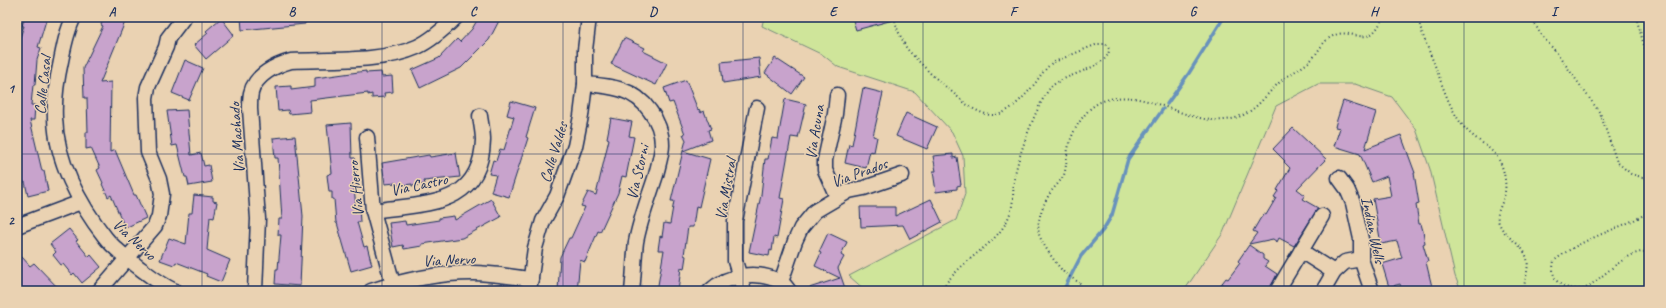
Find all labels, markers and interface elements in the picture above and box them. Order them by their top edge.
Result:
text: A [109,4,117,20]
text: B [289,4,297,20]
text: C [470,4,478,20]
text: D [649,4,658,20]
text: E [830,4,839,20]
text: F [1010,4,1019,20]
text: G [1190,4,1198,20]
text: H [1370,4,1380,20]
text: I [1551,4,1560,20]
street label: Calle Casal [30,52,56,115]
text: 1 [8,81,16,97]
street label: Via Machado [224,99,249,174]
street label: Via Acuna [801,102,829,161]
street label: Calle Valdes [535,118,573,185]
street label: Via Storni [622,141,654,202]
street label: Via Prados [829,153,891,192]
street label: Via Mistral [711,154,742,221]
street label: Via Hierro [343,158,369,218]
street label: Via Castro [389,169,451,201]
street label: Indian Wells [1356,195,1390,267]
text: 2 [8,213,15,229]
street label: Via Nervo [108,215,161,266]
street label: Via Nervo [423,249,477,271]

